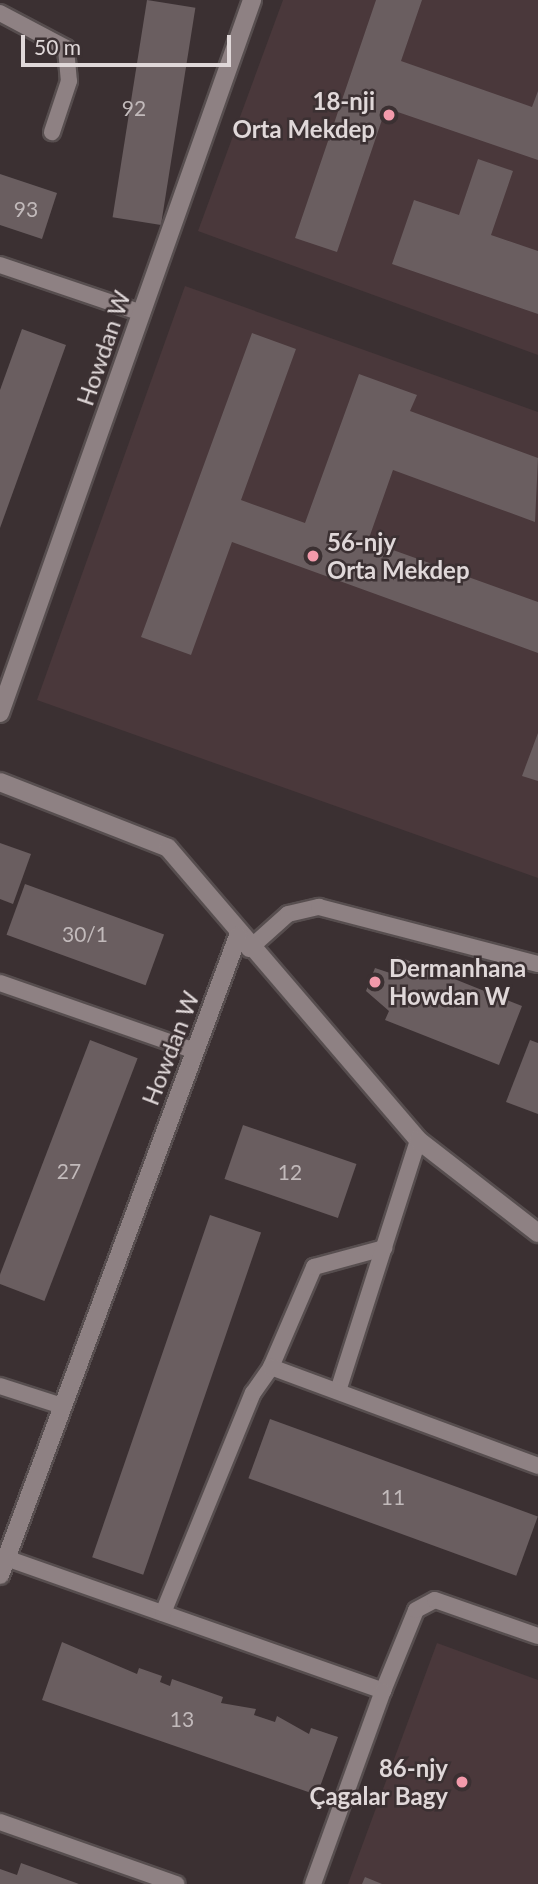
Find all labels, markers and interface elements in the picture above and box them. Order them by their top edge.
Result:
scale bar [24,21,234,65]
text: 50 m [34,34,81,59]
place label: 18-nji Orta Mekdep [232,87,375,143]
house number: 92 [122,95,146,121]
marker: 18-nji Orta Mekdep [381,107,397,123]
house number: 93 [14,196,38,222]
street label: Howdan W [70,287,136,409]
place label: 56-njy Orta Mekdep [327,528,470,584]
marker: 56-njy Orta Mekdep [305,548,321,564]
house number: 30/1 [62,921,108,947]
place label: Dermanhana Howdan W [389,954,526,1010]
marker: Dermanhana Howdan W [367,974,383,990]
street label: Howdan W [135,987,205,1109]
house number: 27 [57,1158,81,1184]
house number: 12 [278,1159,302,1185]
house number: 11 [381,1484,405,1510]
house number: 13 [170,1706,194,1732]
place label: 86-njy Çagalar Bagy [309,1754,448,1810]
marker: 86-njy Çagalar Bagy [454,1774,470,1790]

